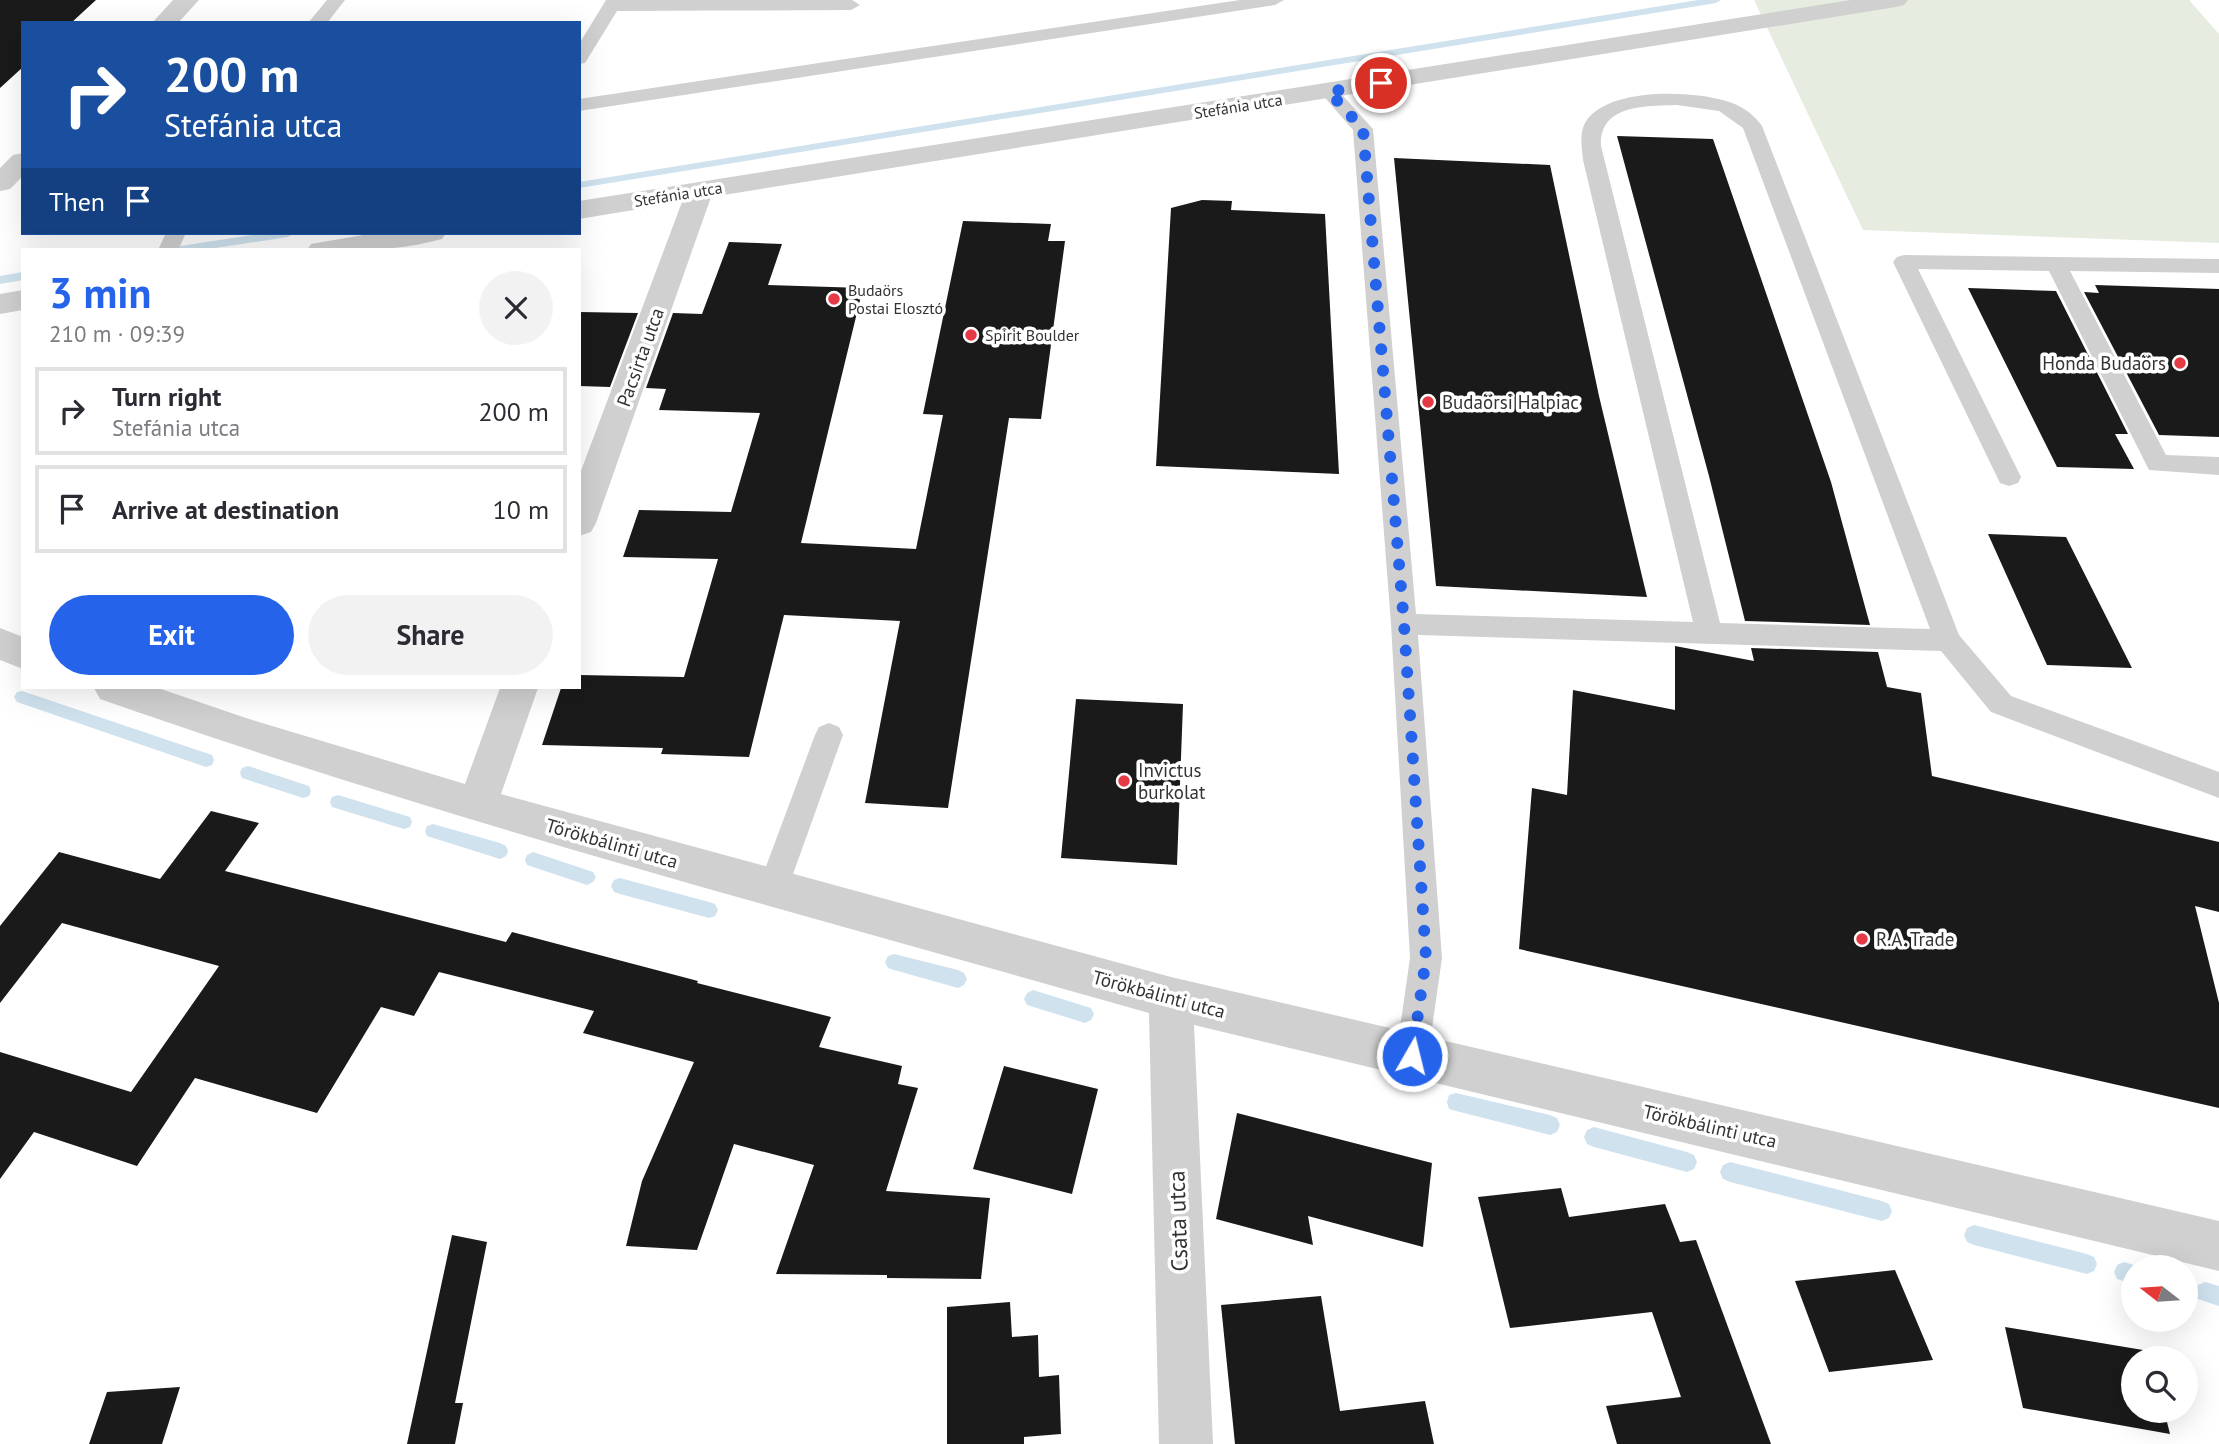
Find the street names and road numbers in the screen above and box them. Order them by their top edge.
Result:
street label: Stefánia utca [1192,89,1284,123]
street label: Stefánia utca [632,177,724,211]
street label: Pacsirta utca [611,304,669,410]
street label: Törökbálinti utca [543,813,681,873]
street label: Törökbálinti utca [1090,965,1228,1023]
street label: Törökbálinti utca [1641,1099,1779,1153]
street label: Csata utca [1161,1170,1194,1272]

